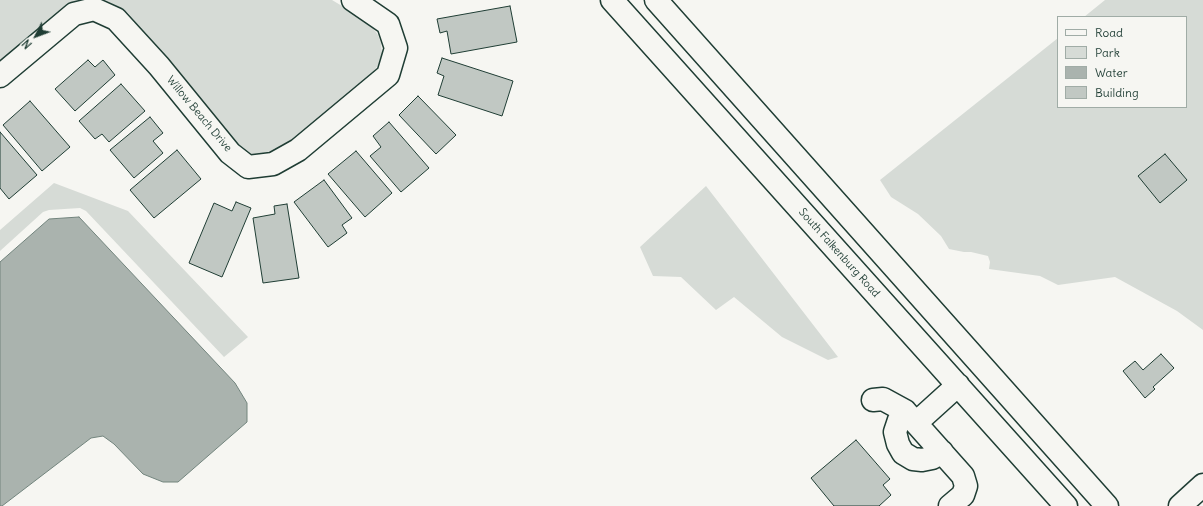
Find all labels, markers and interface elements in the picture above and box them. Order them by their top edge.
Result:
north arrow [16,16,56,56]
legend [1057,16,1187,108]
text: Road [1095,25,1123,40]
text: N [19,37,35,52]
text: Park [1095,45,1120,60]
text: Water [1095,65,1128,80]
street label: Willow Beach Drive [163,73,235,155]
text: Building [1095,85,1139,100]
street label: South Falkenburg Road [796,206,882,300]

